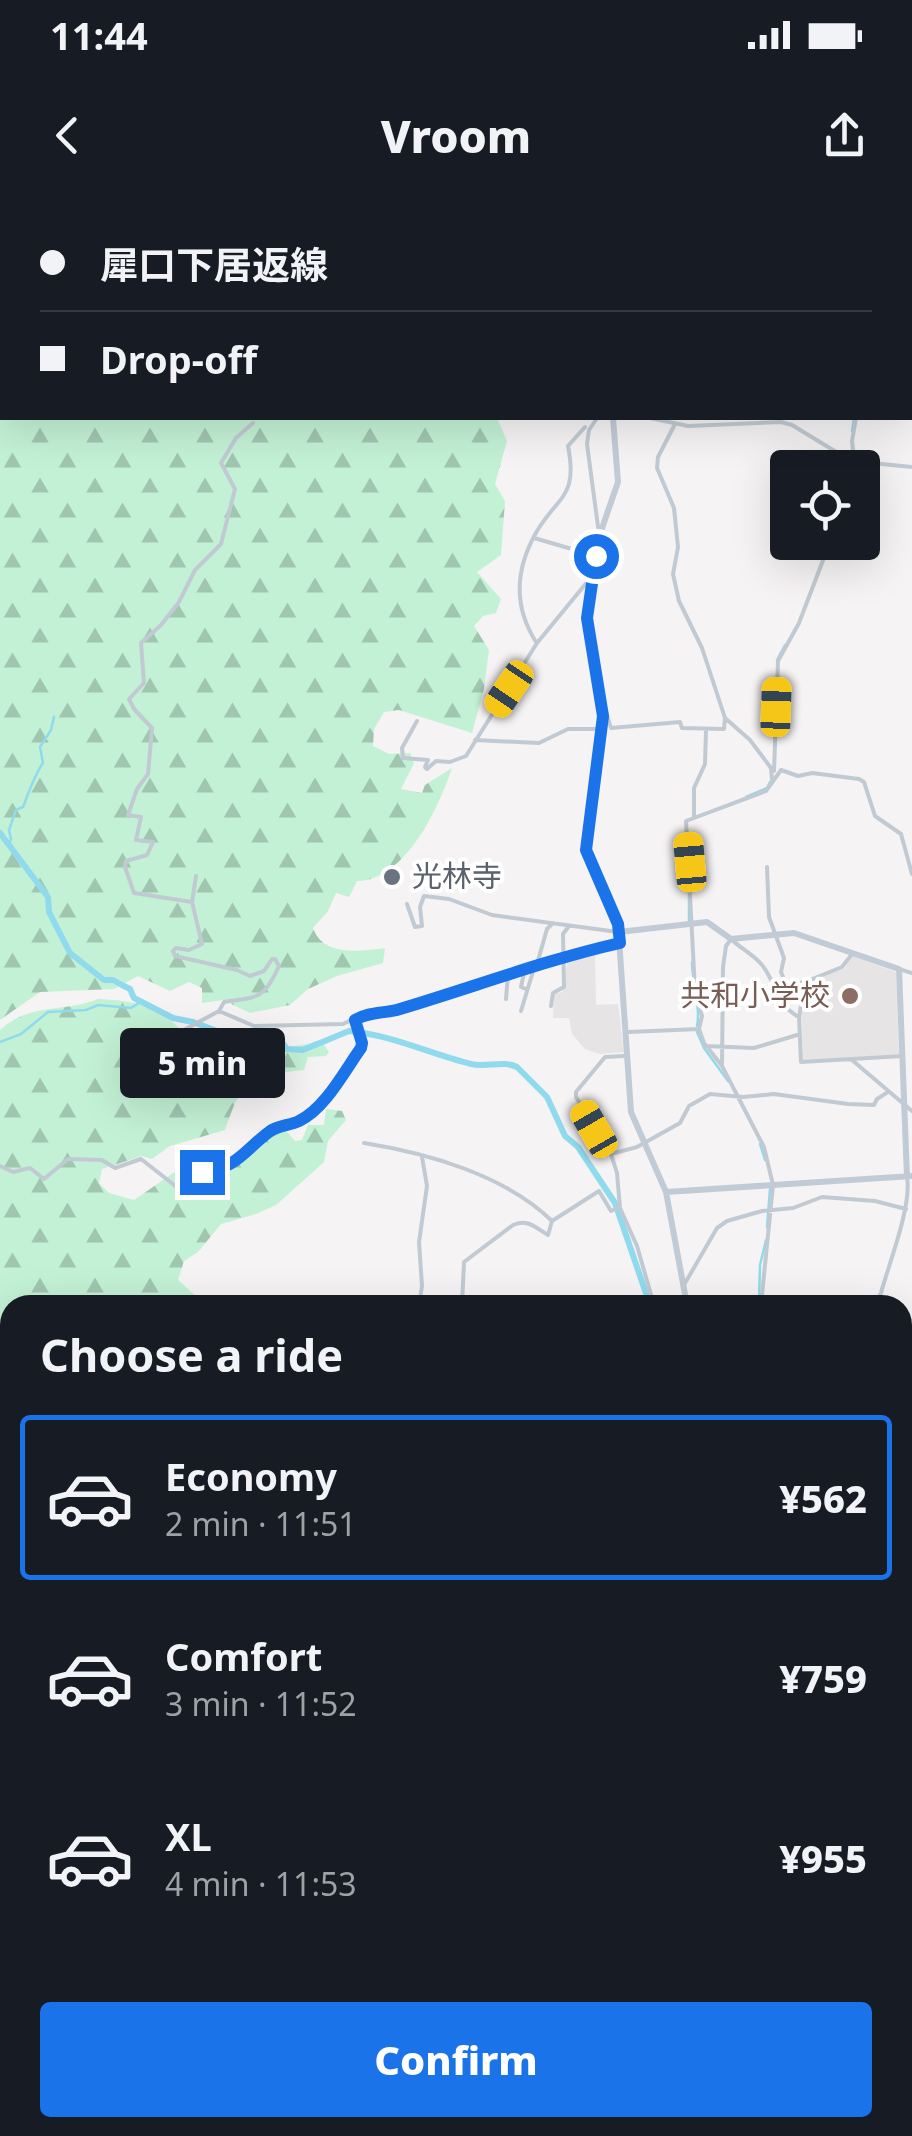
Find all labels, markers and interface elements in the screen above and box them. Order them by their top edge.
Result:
text: 11:44 [50,9,148,61]
text: Vroom [381,105,531,166]
icon: back [40,108,95,163]
icon: share [817,108,872,163]
text: 犀口下居返線 [100,238,328,290]
text: Drop-off [100,333,257,385]
map controls [770,450,880,560]
button: locate [770,450,880,560]
route start [574,534,619,579]
car [480,656,538,722]
car [760,676,792,738]
car [672,831,708,893]
place label: 光林寺 [412,855,502,896]
marker: 光林寺 [381,866,403,888]
place label: 共和小学校 [680,974,830,1015]
marker: 共和小学校 [839,985,861,1007]
callout: 5 min [120,1027,284,1097]
text: 5 min [158,1041,247,1084]
car [566,1096,622,1162]
route end [180,1150,225,1195]
text: Choose a ride [40,1324,343,1385]
text: Economy [165,1450,337,1502]
icon: car [45,1453,135,1543]
text: ¥562 [779,1472,867,1524]
text: 2 min · 11:51 [165,1502,357,1545]
text: Comfort [165,1630,322,1682]
icon: car [45,1633,135,1723]
text: ¥759 [779,1652,867,1704]
text: 3 min · 11:52 [165,1682,357,1725]
text: XL [165,1810,212,1862]
icon: car [45,1813,135,1903]
text: ¥955 [779,1832,867,1884]
text: 4 min · 11:53 [165,1862,357,1905]
button: Confirm [40,2002,872,2117]

